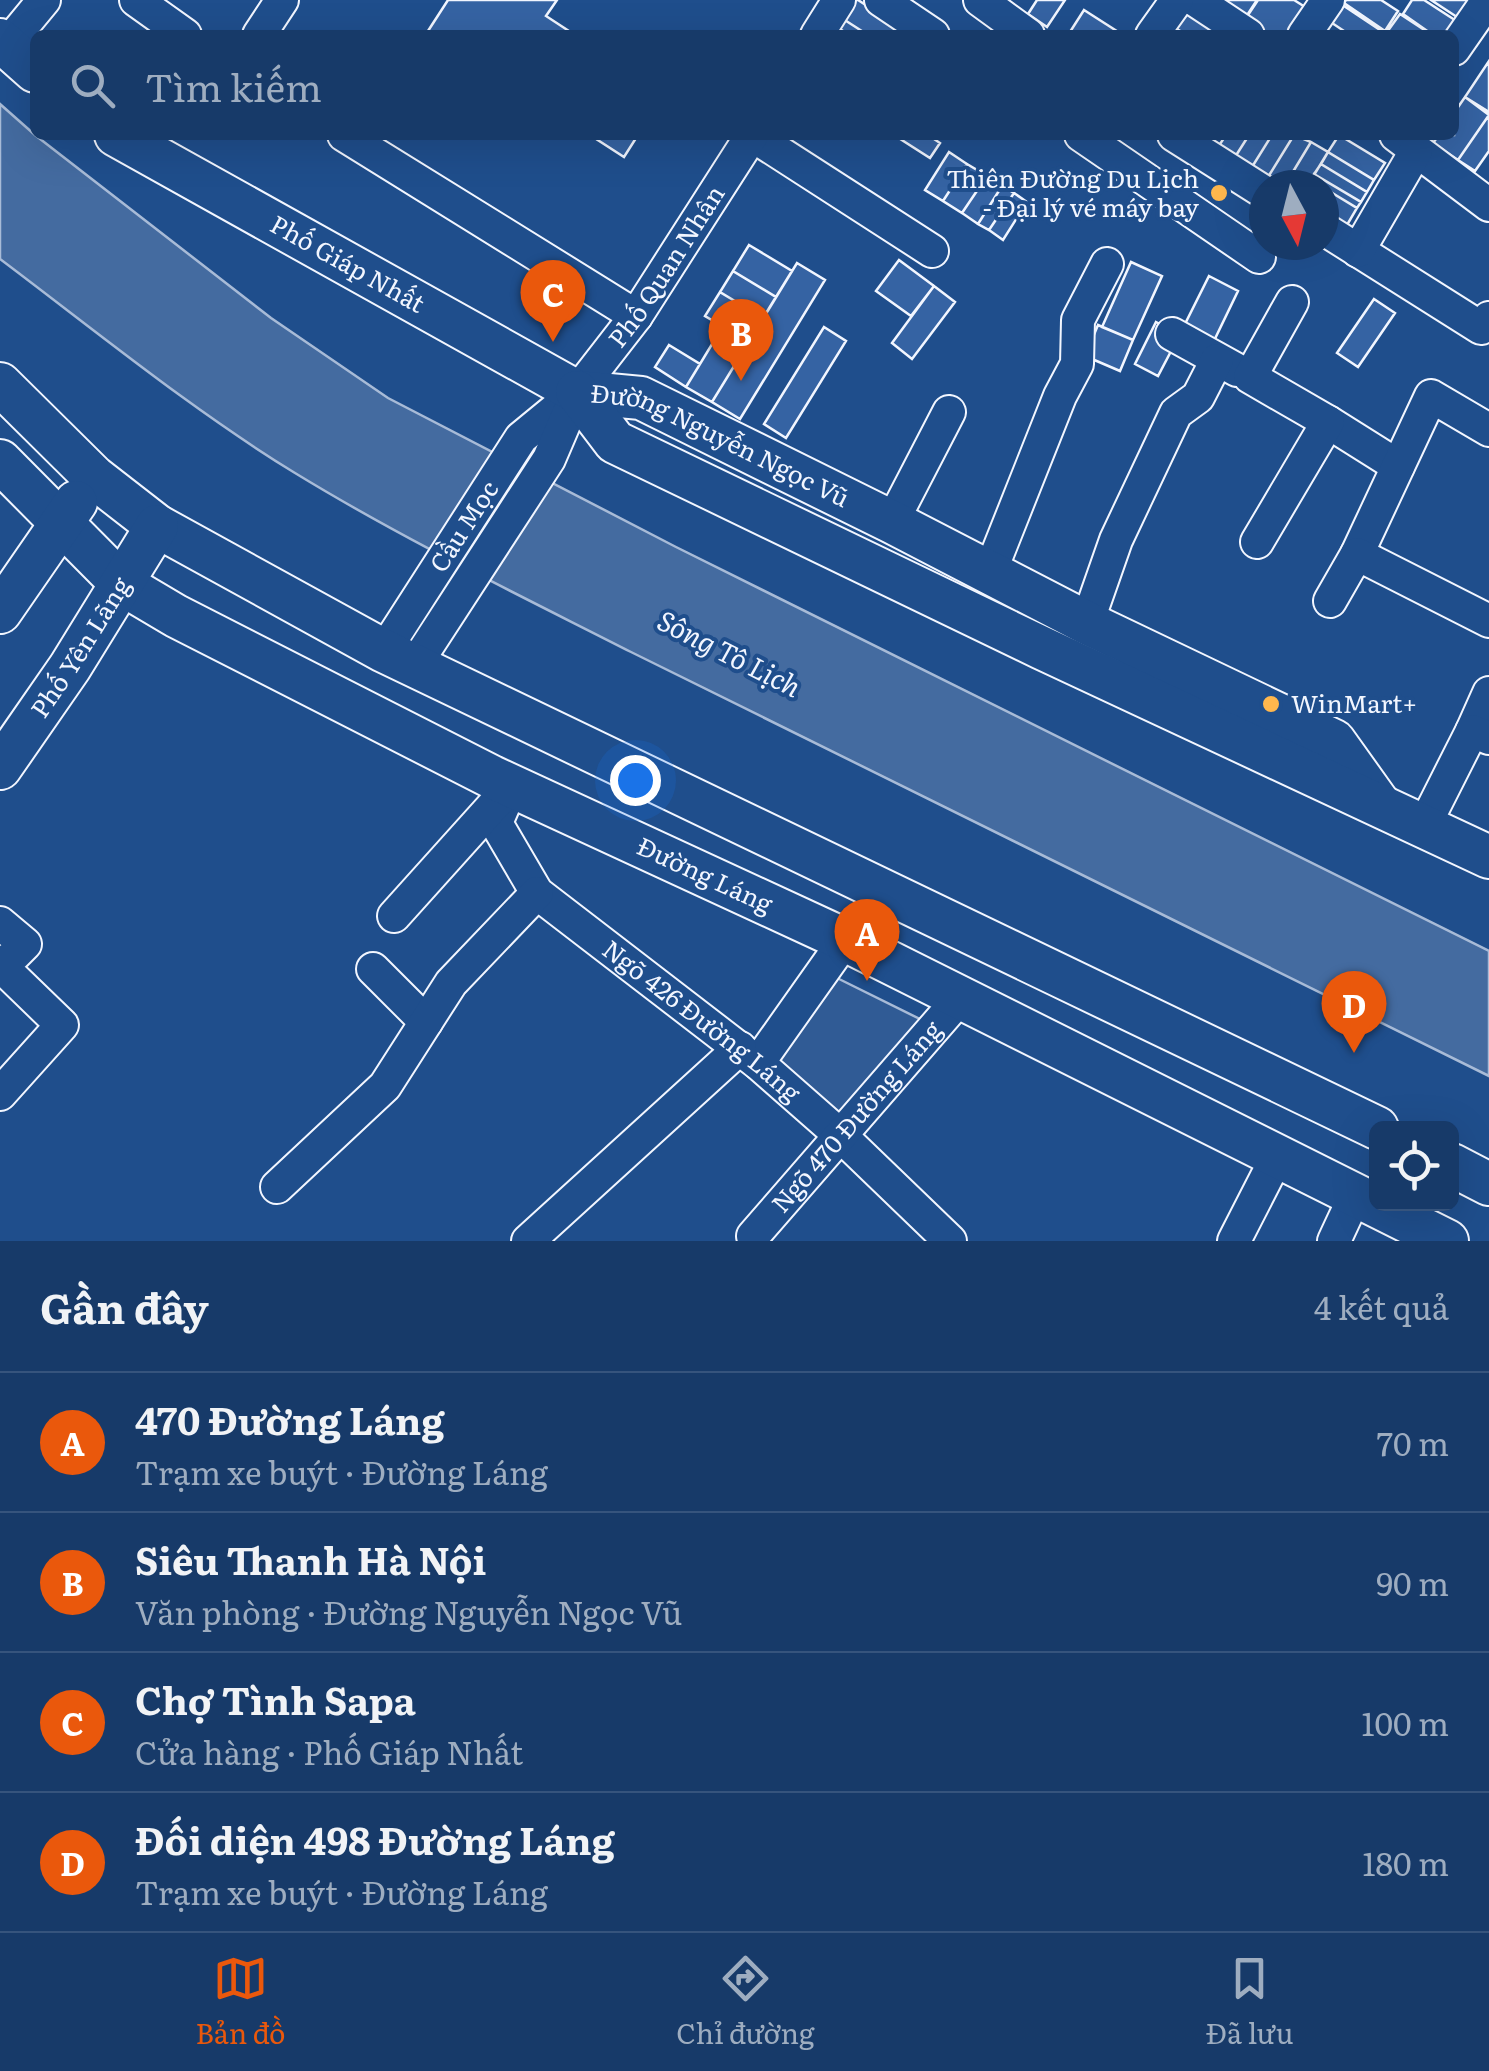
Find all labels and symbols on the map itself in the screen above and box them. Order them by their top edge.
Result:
place label: Thiên Đường Du Lịch - Đại lý vé máy bay [946,159,1200,225]
north arrow [1249,170,1339,260]
street label: Phố Quan Nhân [598,177,732,355]
marker: Thiên Đường Du Lịch - Đại lý vé máy bay [1208,182,1230,204]
street label: Phố Giáp Nhất [264,205,432,321]
pin: C [520,260,586,342]
pin: B [708,298,774,381]
street label: Đường Nguyễn Ngọc Vũ [589,373,857,515]
street label: Cầu Mọc [419,473,506,579]
street label: Phố Yên Lãng [20,569,138,725]
water label: Sông Tô Lịch [651,598,809,707]
place label: WinMart+ [1291,684,1417,721]
marker: WinMart+ [1260,693,1282,715]
your location [610,755,661,806]
street label: Đường Láng [631,826,779,921]
pin: A [834,898,900,981]
street label: Ngõ 426 Đường Láng [595,930,810,1110]
pin: D [1322,970,1386,1053]
street label: Ngõ 470 Đường Láng [762,1012,950,1220]

